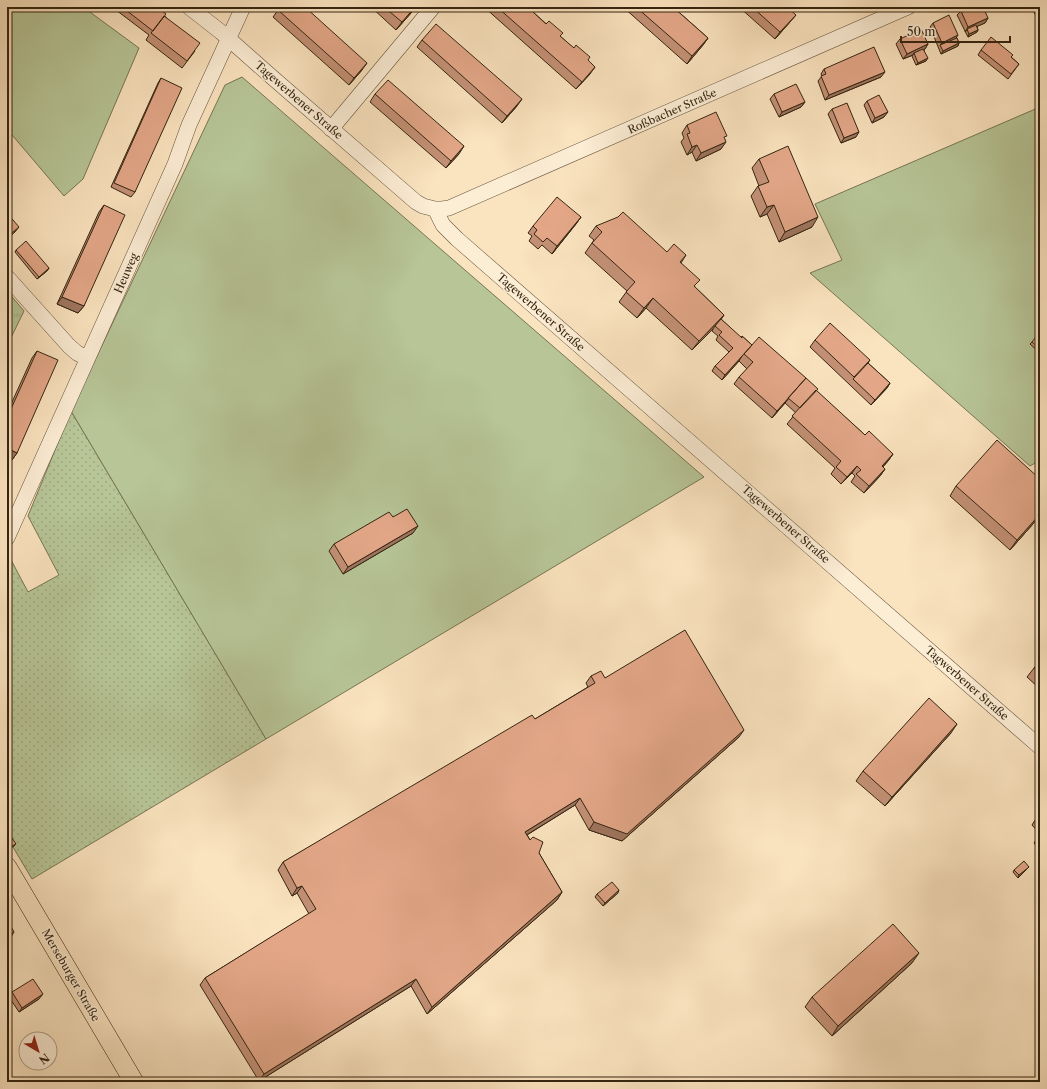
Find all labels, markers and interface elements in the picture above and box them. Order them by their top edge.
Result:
scale bar [901,18,1010,44]
text: 50 m [907,24,936,39]
street label: Tagewerbener Straße [252,58,346,142]
street label: Roßbacher Straße [625,85,719,137]
street label: Heuweg [111,250,141,295]
street label: Tagewerbener Straße [494,270,588,354]
street label: Tagewerbener Straße [739,482,833,566]
street label: Tagwerbener Straße [922,643,1012,723]
street label: Merseburger Straße [39,926,103,1024]
north arrow [18,1031,58,1071]
text: N [36,1050,52,1068]

